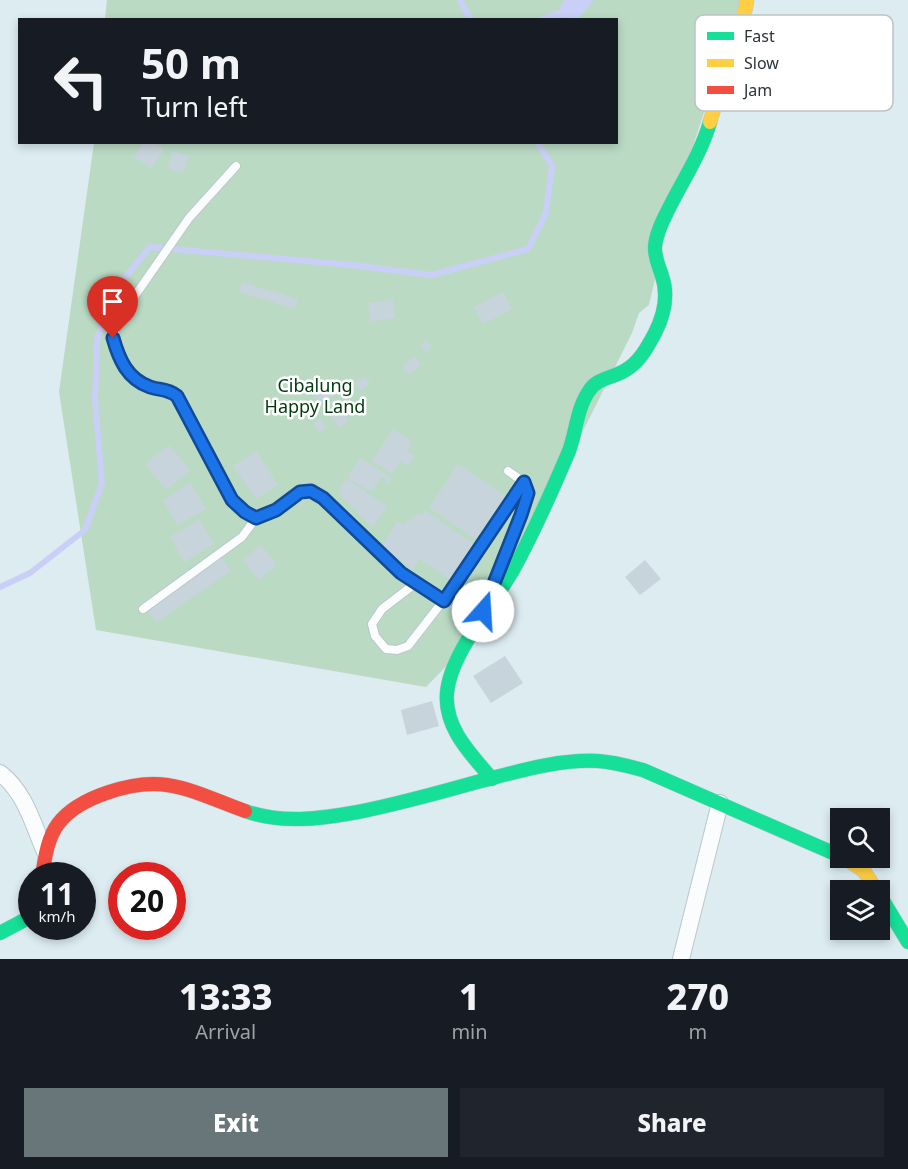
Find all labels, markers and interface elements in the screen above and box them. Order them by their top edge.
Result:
legend [695,15,893,111]
text: Fast [744,25,775,47]
text: 50 m [141,34,241,91]
icon: left [42,42,120,120]
text: Slow [744,52,779,74]
text: Jam [742,79,772,101]
text: Turn left [141,88,247,125]
pin [87,276,138,338]
icon: arrive [96,285,129,318]
park label: Cibalung Happy Land [265,373,365,418]
position arrow [451,579,515,643]
map controls [830,808,890,940]
button: search [830,808,890,868]
speed limit sign: 20 [108,862,186,940]
text: 11 [40,873,74,914]
button: layers [830,880,890,940]
text: km/h [39,906,75,926]
text: 13:33 [179,972,272,1021]
text: 1 [459,972,480,1021]
text: 270 [667,972,729,1021]
text: Arrival [195,1018,256,1045]
text: min [451,1018,488,1045]
text: m [688,1018,707,1045]
button: Exit [24,1088,448,1157]
button: Share [460,1088,884,1157]

